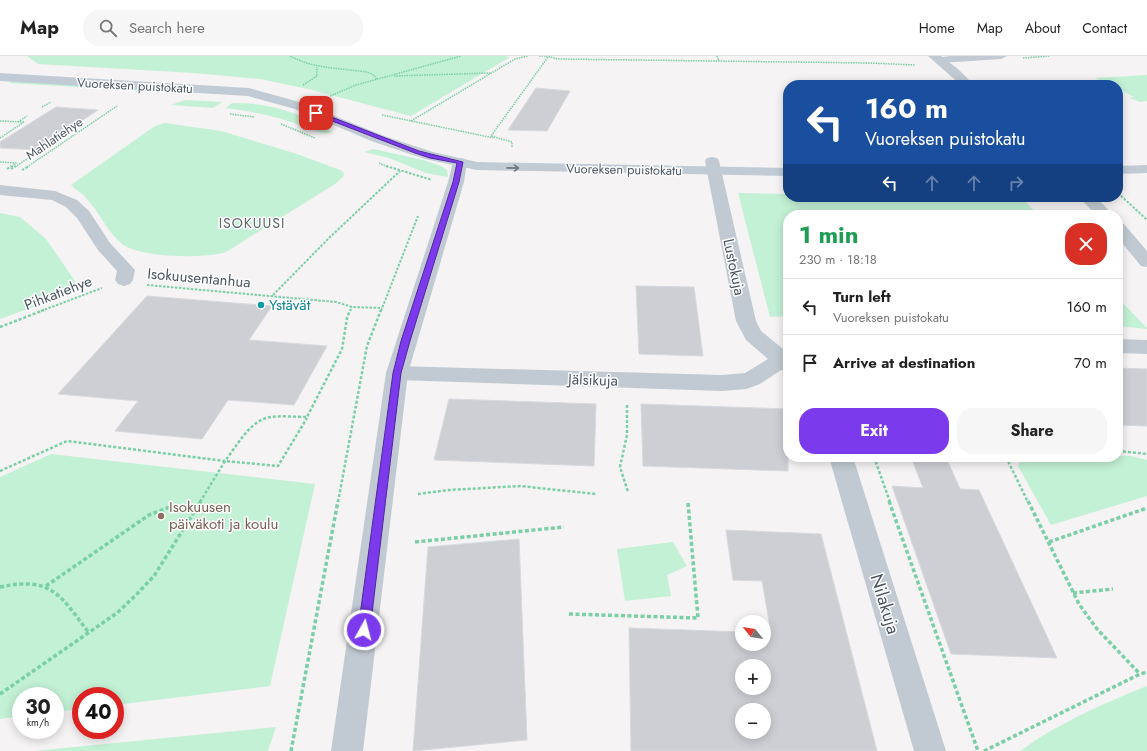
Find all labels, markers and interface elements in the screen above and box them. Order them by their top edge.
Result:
search box [83,10,363,46]
text: Map [20,14,59,41]
icon: search [97,17,119,39]
text: Search here [129,17,205,39]
text: Home [919,18,955,38]
text: Map [977,18,1003,38]
text: About [1025,18,1060,38]
text: Contact [1082,18,1127,38]
street label: Vuoreksen puistokatu [77,73,193,98]
text: 160 m [865,88,948,129]
pin [299,96,333,130]
icon: left [799,96,851,148]
icon: arrive [305,102,327,124]
street label: Mahlatiehye [22,112,87,164]
text: Vuoreksen puistokatu [865,126,1026,152]
street label: Vuoreksen puistokatu [566,159,682,180]
one-way arrow [506,164,519,171]
icon: left [879,172,901,194]
icon: ahead [921,172,943,194]
icon: ahead [963,172,985,194]
icon: right [1005,172,1027,194]
district label: ISOKUUSI [219,213,285,233]
text: 1 min [799,217,859,252]
button: close [1065,223,1107,265]
street label: Lustokuja [717,237,751,297]
text: 230 m · 18:18 [799,250,877,269]
street label: Isokuusentanhua [147,263,251,293]
street label: Pihkatiehye [21,270,95,316]
text: Turn left [833,286,891,308]
place label: Ystävät [269,294,311,316]
icon: left [799,296,821,318]
text: 160 m [1066,296,1107,318]
marker: Ystävät [256,300,266,310]
text: Vuoreksen puistokatu [833,308,949,327]
icon: arrive [799,352,821,374]
text: Arrive at destination [833,352,975,374]
text: 70 m [1074,352,1107,374]
street label: Jälsikuja [566,368,618,392]
button: Exit [799,408,949,454]
button: Share [957,408,1107,454]
place label: Isokuusen päiväkoti ja koulu [169,496,278,535]
marker: Isokuusen päiväkoti ja koulu [156,511,166,521]
street label: Nilakuja [864,571,906,637]
position arrow [343,609,385,651]
north arrow [735,615,771,651]
map controls [735,615,771,739]
button: + [735,659,771,695]
speed limit sign: 40 [72,687,124,739]
text: 30 [25,693,51,722]
button: − [735,703,771,739]
text: km/h [27,715,49,730]

